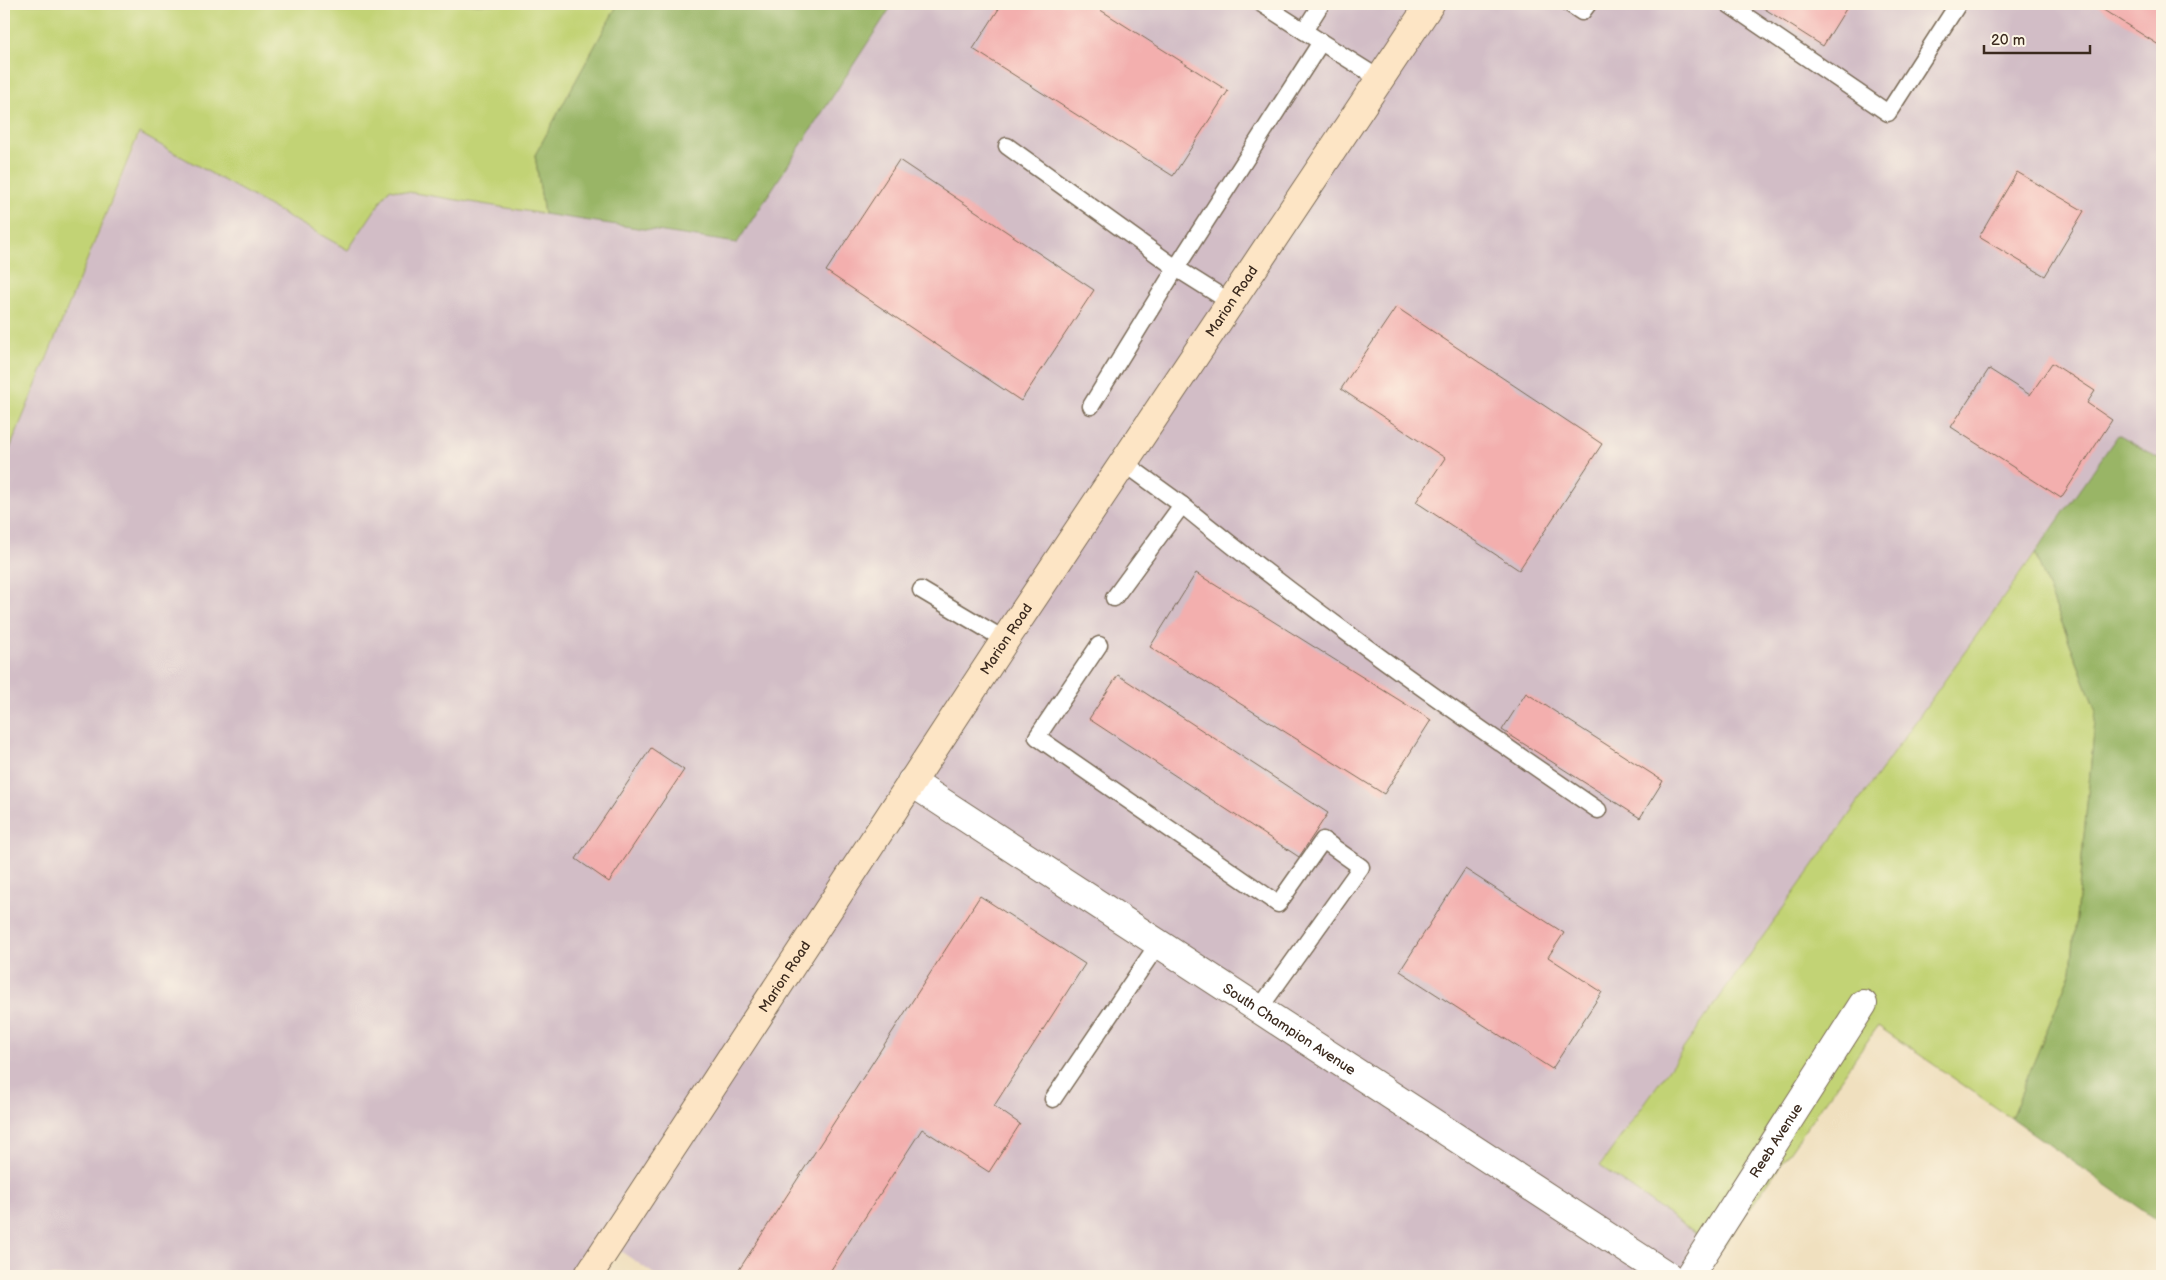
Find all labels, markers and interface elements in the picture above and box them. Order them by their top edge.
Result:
scale bar [1984,22,2090,54]
text: 20 m [1991,31,2025,50]
street label: Marion Road [1202,262,1261,340]
street label: Marion Road [976,600,1036,678]
street label: Marion Road [755,938,814,1016]
street label: South Champion Avenue [1220,979,1359,1079]
street label: Reeb Avenue [1746,1100,1806,1181]

